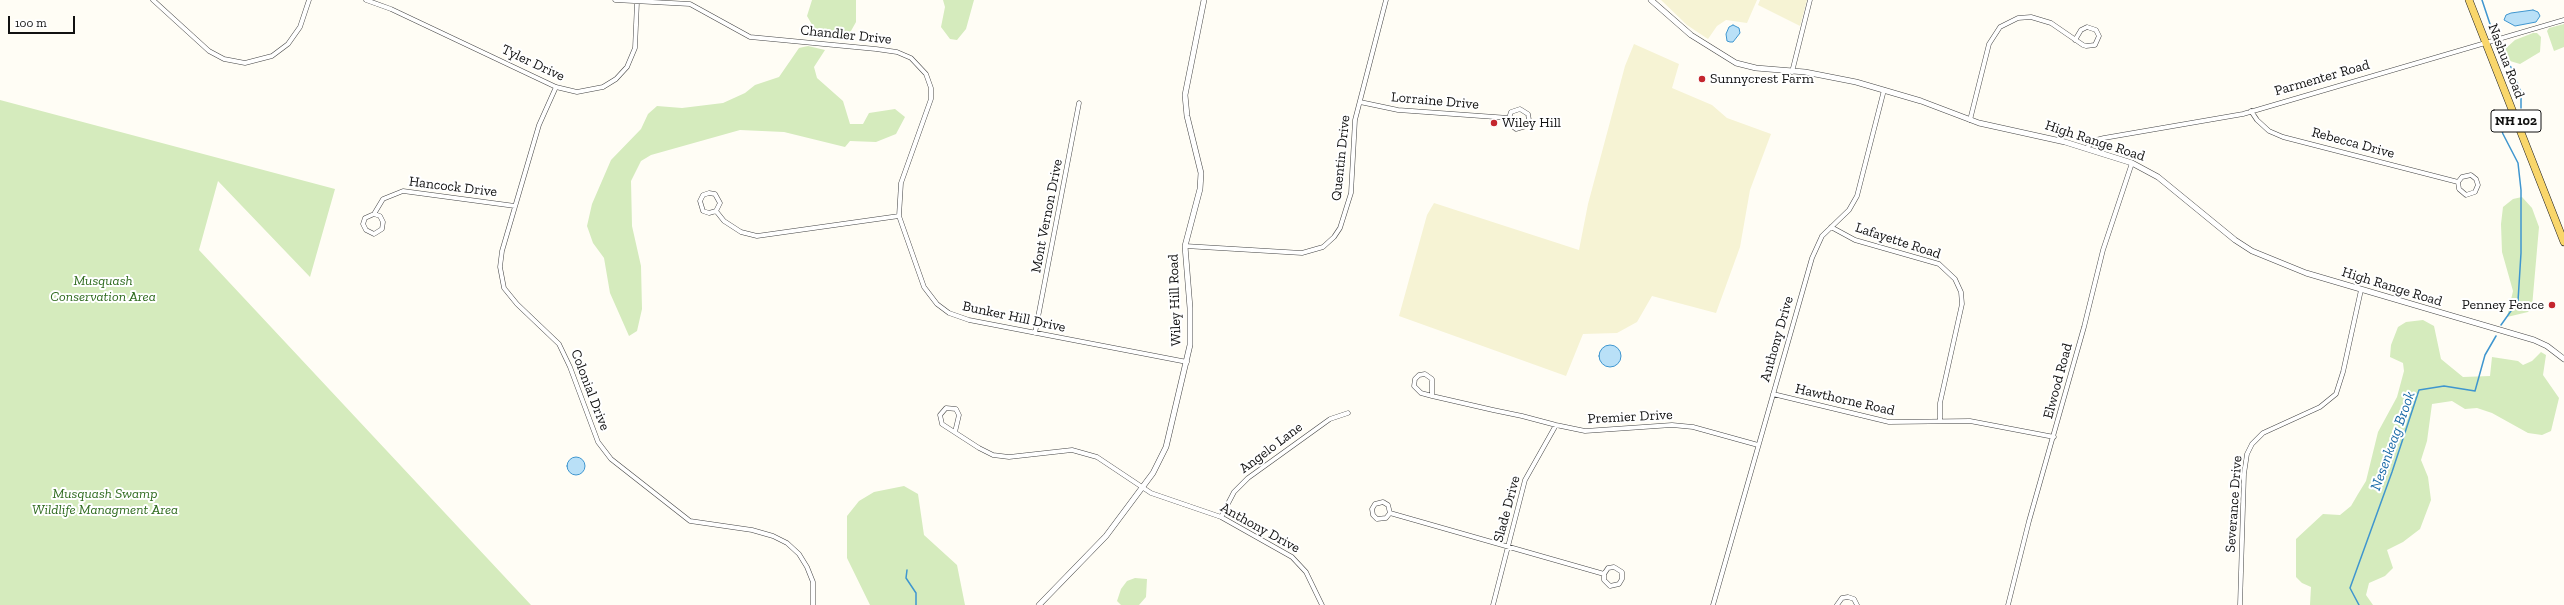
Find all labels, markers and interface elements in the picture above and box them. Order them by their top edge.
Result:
scale bar [10,8,77,34]
text: 100 m [15,16,47,30]
street label: Nashua Road [2484,21,2528,101]
street label: Chandler Drive [800,22,892,48]
street label: Tyler Drive [499,41,567,85]
street label: Parmenter Road [2272,56,2372,100]
place label: Sunnycrest Farm [1710,71,1814,87]
marker: Sunnycrest Farm [1697,74,1707,84]
street label: Lorraine Drive [1390,89,1480,113]
road number: NH 102 [2491,110,2541,132]
street label: Quentin Drive [1328,114,1354,202]
place label: Wiley Hill [1502,115,1561,131]
street label: High Range Road [2043,117,2147,165]
marker: Wiley Hill [1489,118,1499,128]
street label: Rebecca Drive [2310,124,2396,162]
street label: Mont Vernon Drive [1028,158,1066,274]
street label: Hancock Drive [408,173,498,201]
street label: Lafayette Road [1853,219,1943,263]
street label: Wiley Hill Road [1165,254,1185,346]
street label: High Range Road [2340,264,2444,310]
park label: Musquash Conservation Area [50,273,156,306]
street label: Anthony Drive [1757,294,1797,384]
place label: Penney Fence [2462,297,2544,313]
street label: Bunker Hill Drive [961,298,1067,336]
marker: Penney Fence [2547,300,2557,310]
street label: Elwood Road [2040,341,2076,421]
street label: Colonial Drive [567,347,613,433]
street label: Hawthorne Road [1794,380,1896,420]
water label: Nesenkeag Brook [2367,389,2419,493]
street label: Premier Drive [1587,406,1673,428]
street label: Angelo Lane [1236,419,1306,477]
street label: Severance Drive [2222,455,2246,553]
street label: Slade Drive [1490,474,1524,544]
park label: Musquash Swamp Wildlife Managment Area [32,486,178,518]
street label: Anthony Drive [1217,499,1303,557]

